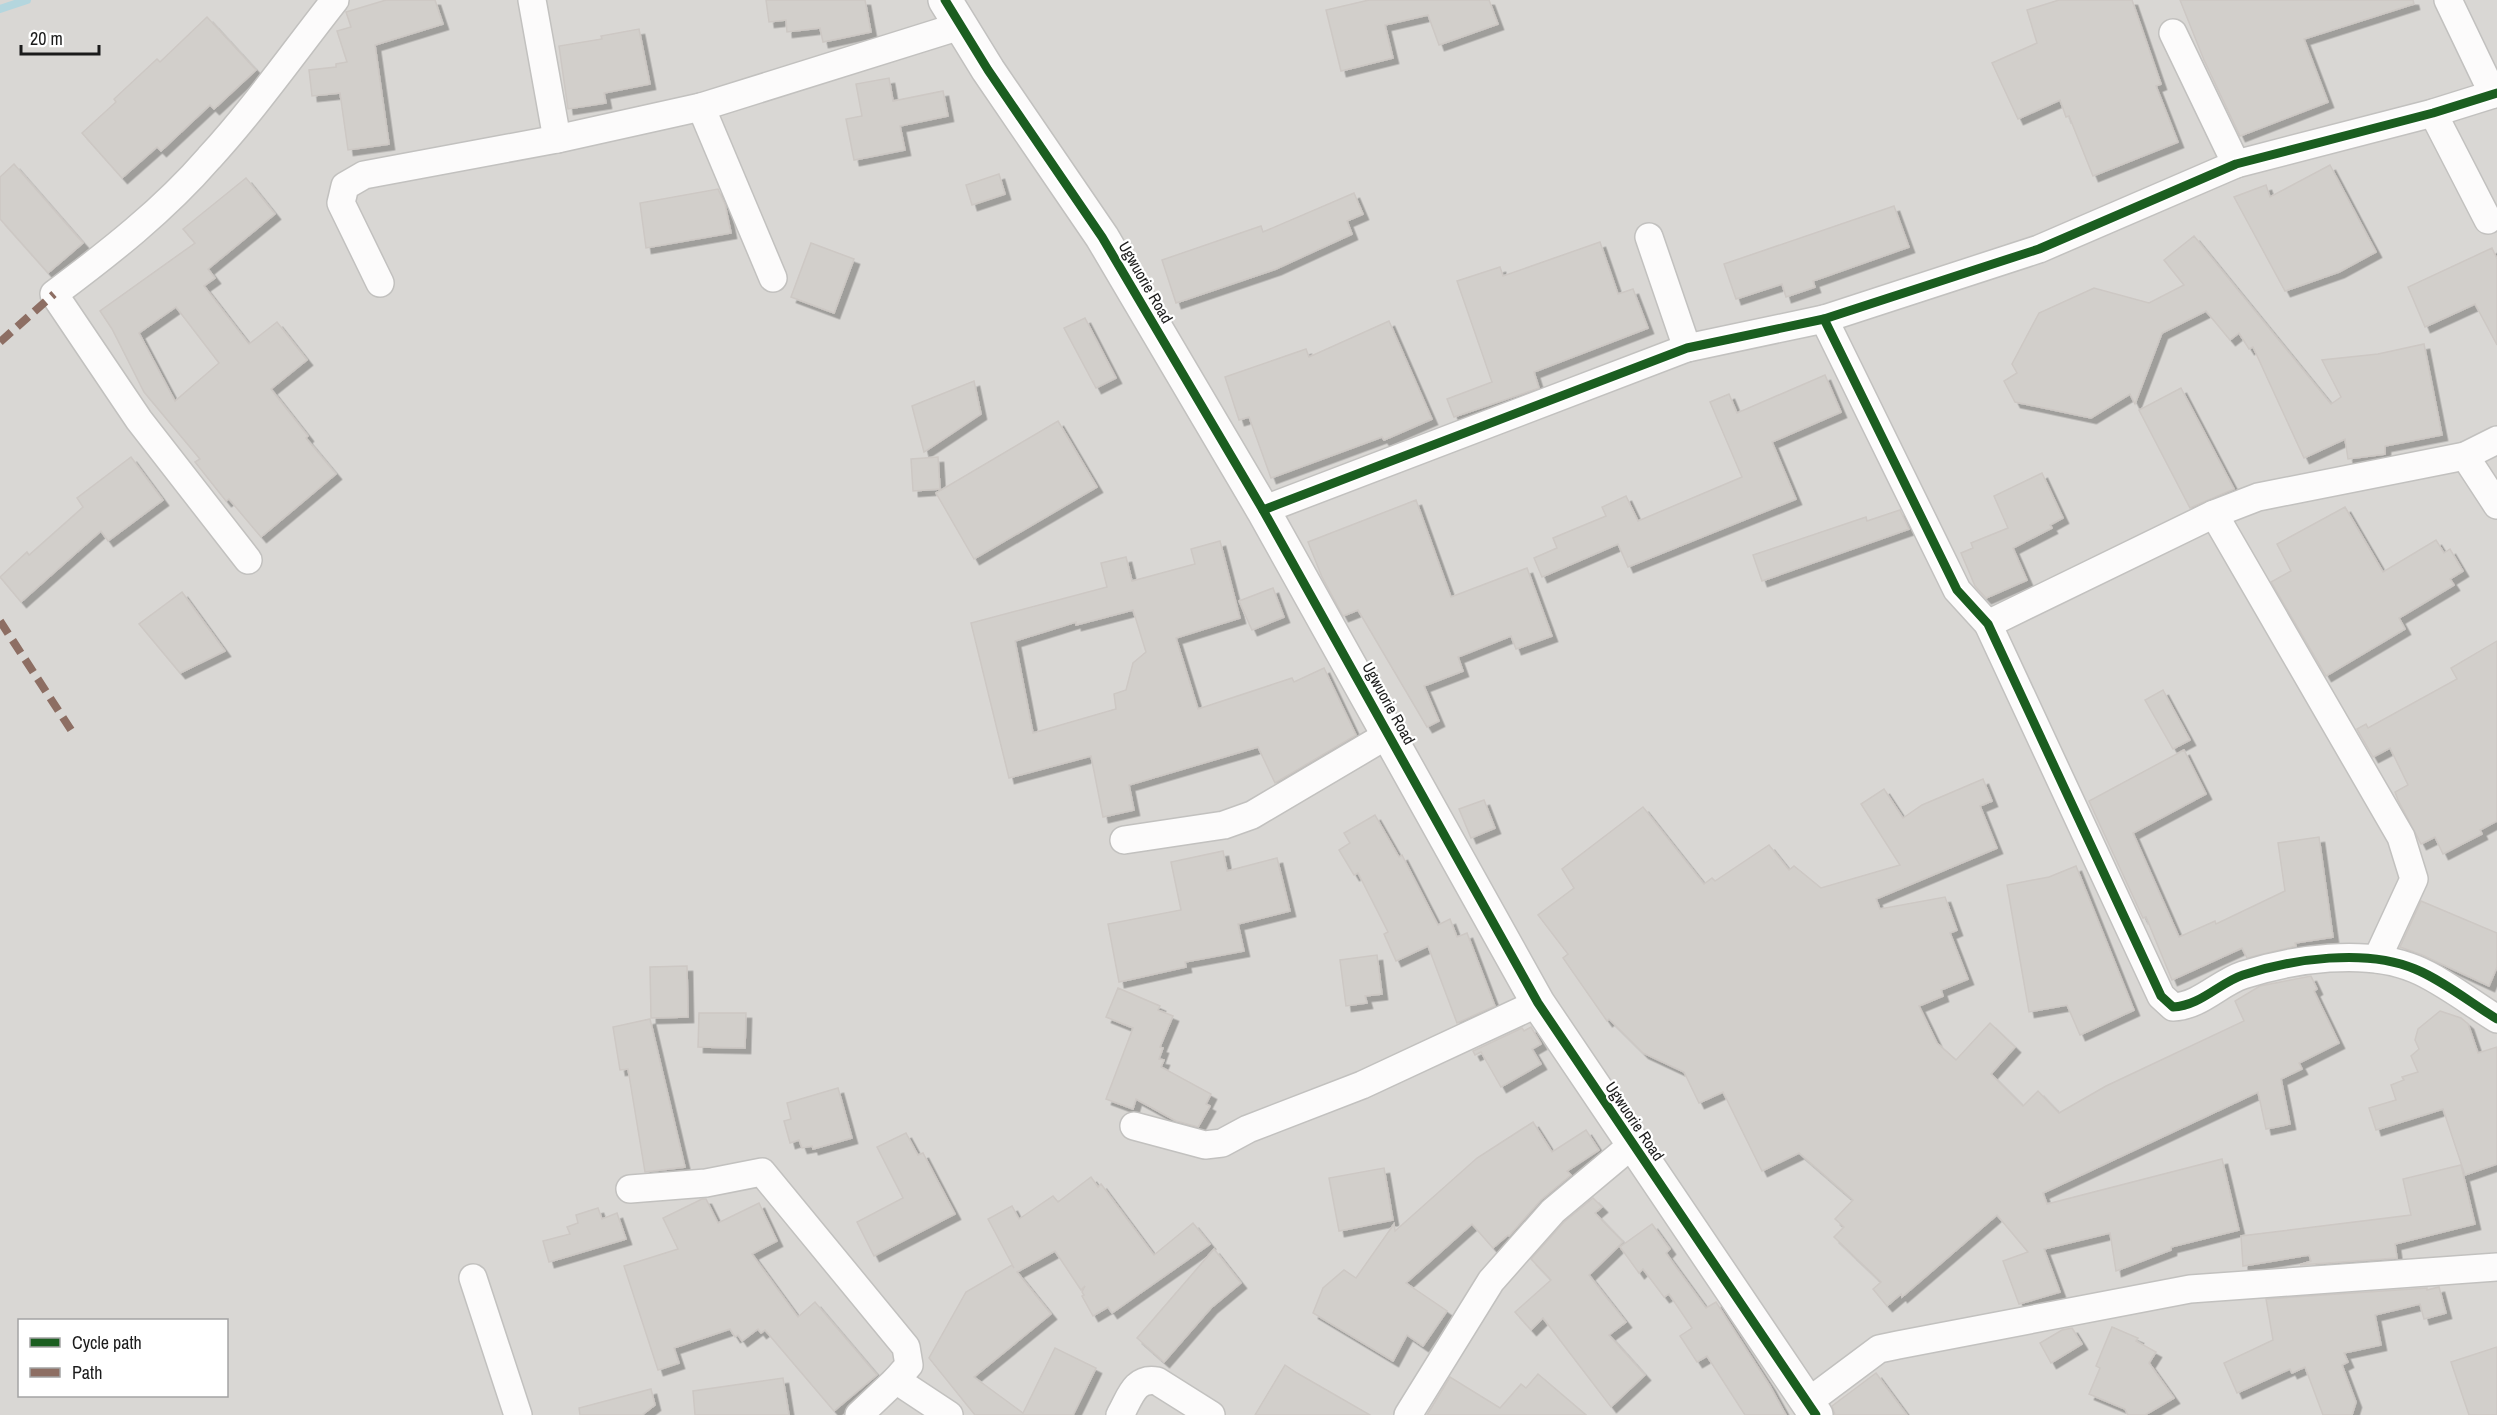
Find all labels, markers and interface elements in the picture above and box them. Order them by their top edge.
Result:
scale bar [21,18,99,56]
text: 20 m [30,26,63,51]
street label: Ugwuorie Road [1114,237,1178,327]
street label: Ugwuorie Road [1357,658,1421,748]
street label: Ugwuorie Road [1600,1077,1670,1165]
legend [18,1319,228,1397]
text: Cycle path [72,1330,142,1355]
text: Path [72,1360,102,1385]

